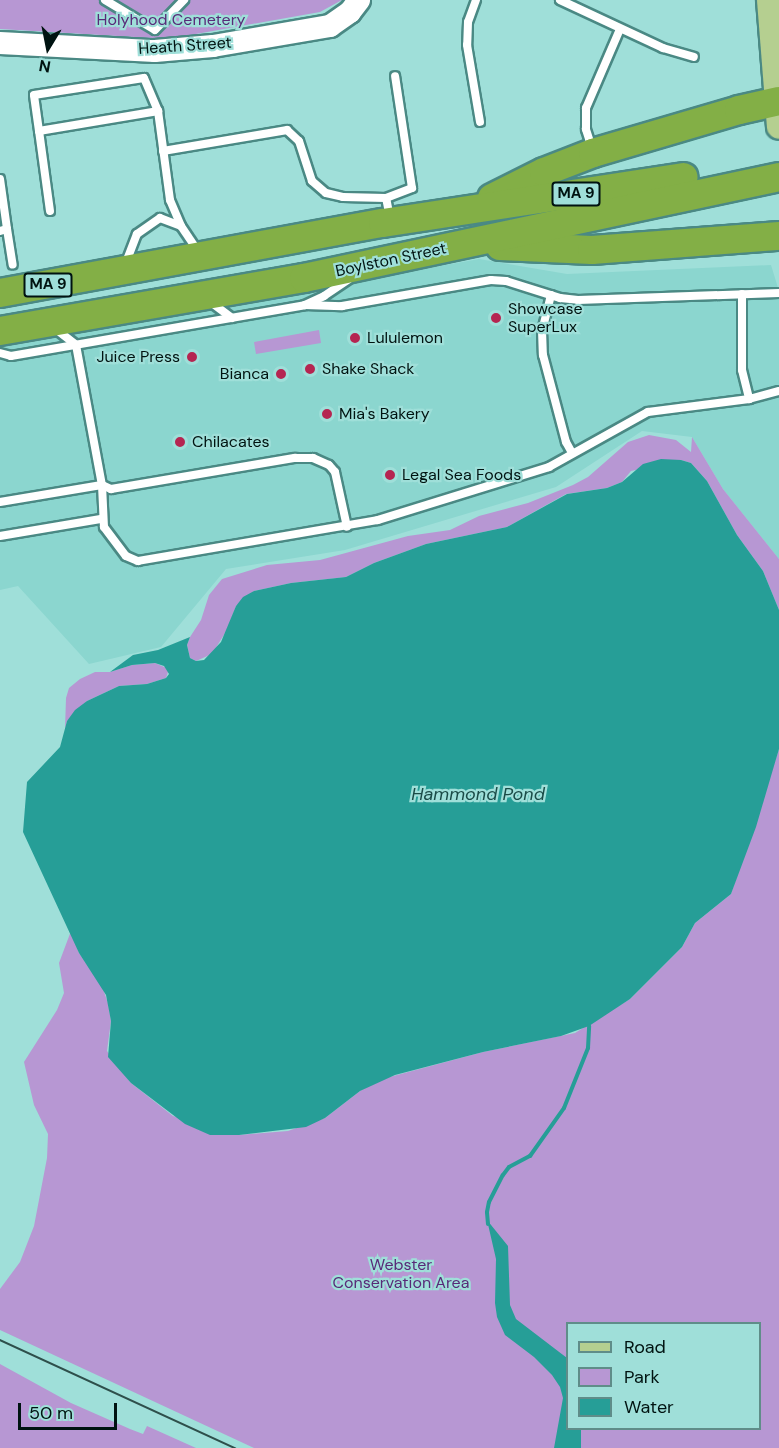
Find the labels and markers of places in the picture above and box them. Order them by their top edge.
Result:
place label: Showcase SuperLux [508,299,583,337]
marker: Showcase SuperLux [489,311,503,325]
place label: Lululemon [367,328,443,348]
marker: Lululemon [348,331,362,345]
place label: Juice Press [96,347,180,367]
marker: Juice Press [185,350,199,364]
place label: Shake Shack [322,359,414,379]
marker: Shake Shack [303,362,317,376]
place label: Bianca [220,364,269,384]
marker: Bianca [274,367,288,381]
place label: Mia's Bakery [339,404,430,424]
marker: Mia's Bakery [320,407,334,421]
place label: Chilacates [192,432,270,452]
marker: Chilacates [173,435,187,449]
place label: Legal Sea Foods [402,465,521,485]
marker: Legal Sea Foods [383,468,397,482]

